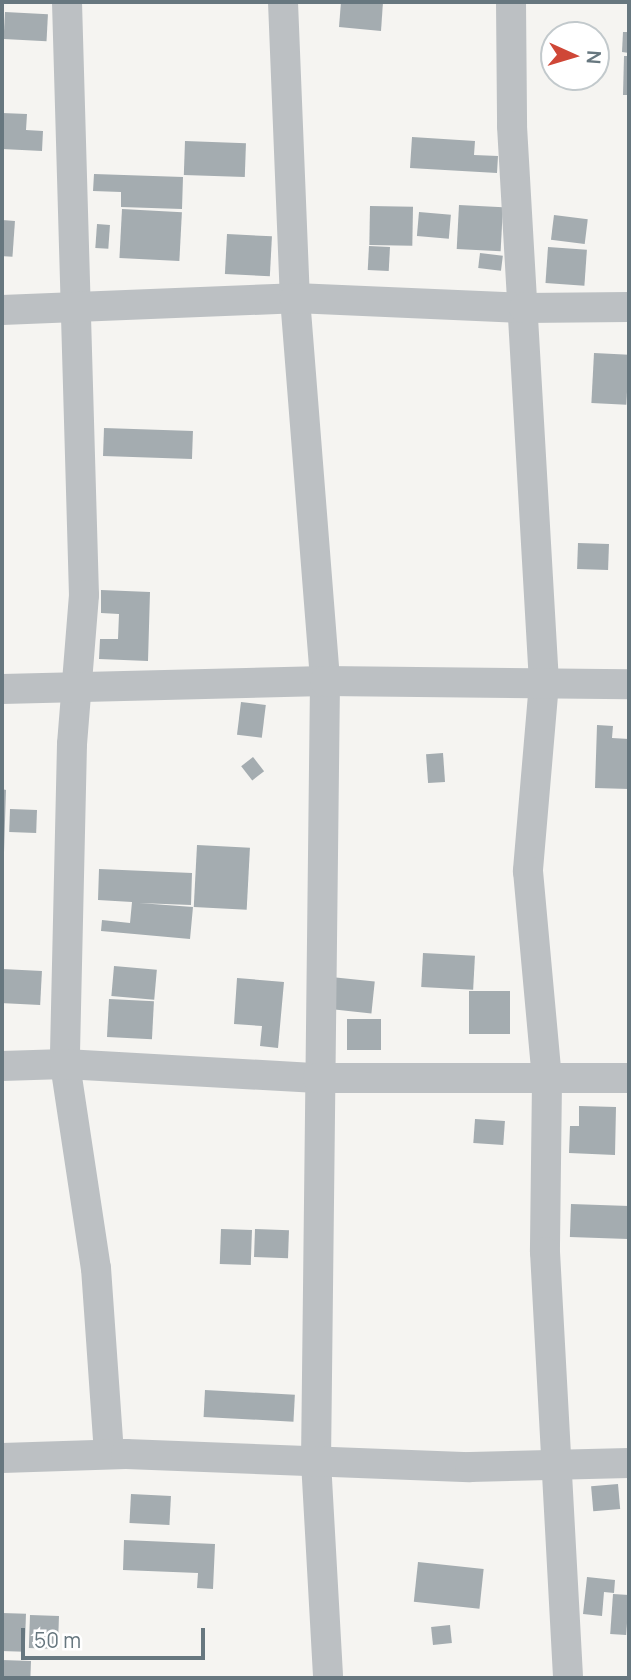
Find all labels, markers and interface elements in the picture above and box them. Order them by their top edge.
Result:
north arrow [540,21,610,91]
text: N [581,50,607,65]
scale bar [24,1614,208,1658]
text: 50 m [34,1626,81,1654]

